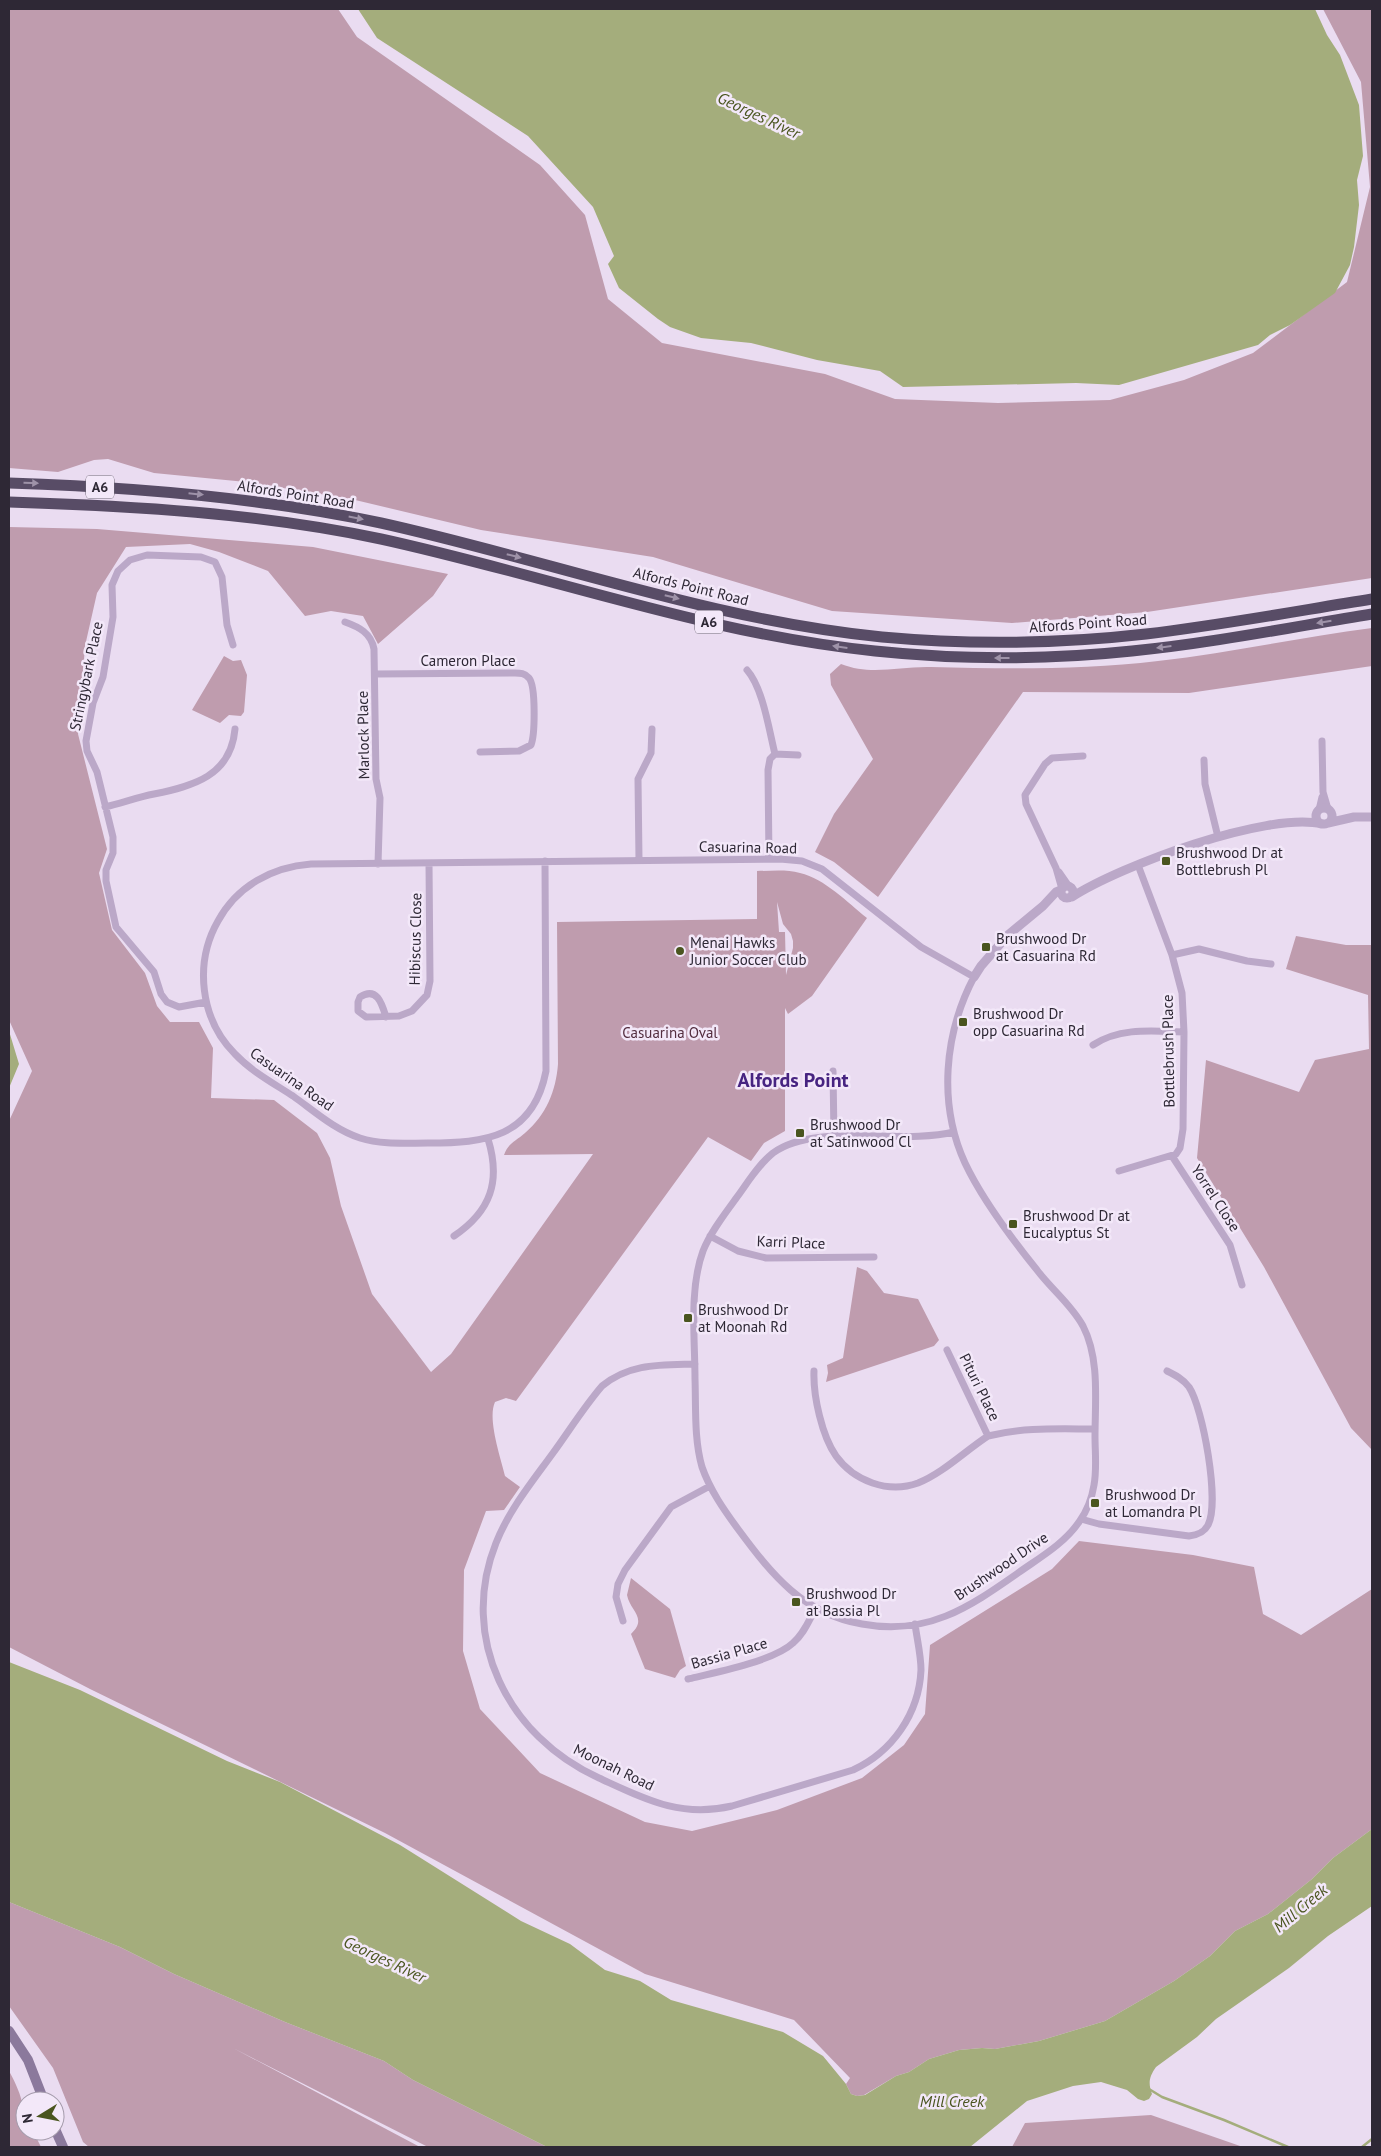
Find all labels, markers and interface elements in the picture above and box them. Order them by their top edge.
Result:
water label: Georges River [715,87,805,144]
street label: Alfords Point Road [236,475,356,513]
road number: A6 [86,476,114,498]
one-way arrow [23,480,39,488]
one-way arrow [188,490,204,498]
one-way arrow [349,515,365,523]
one-way arrow [507,552,522,560]
street label: Alfords Point Road [631,562,751,610]
one-way arrow [664,594,679,602]
street label: Alfords Point Road [1028,609,1148,637]
road number: A6 [695,610,723,634]
one-way arrow [1316,618,1332,626]
street label: Stringybark Place [65,620,107,732]
one-way arrow [831,643,847,651]
one-way arrow [1155,643,1171,651]
street label: Cameron Place [420,651,516,670]
one-way arrow [993,653,1009,661]
street label: Marlock Place [353,691,373,779]
street label: Casuarina Road [699,837,797,857]
place label: Brushwood Dr at Bottlebrush Pl [1176,843,1283,879]
marker: Brushwood Dr at Bottlebrush Pl [1160,855,1172,867]
street label: Hibiscus Close [405,893,425,985]
place label: Brushwood Dr at Casuarina Rd [996,929,1096,965]
place label: Menai Hawks Junior Soccer Club [689,933,807,969]
marker: Brushwood Dr at Casuarina Rd [980,941,992,953]
marker: Menai Hawks Junior Soccer Club [674,945,686,957]
street label: Bottlebrush Place [1158,994,1178,1108]
place label: Brushwood Dr opp Casuarina Rd [973,1004,1085,1040]
marker: Brushwood Dr opp Casuarina Rd [957,1016,969,1028]
park label: Casuarina Oval [622,1023,718,1042]
street label: Casuarina Road [246,1043,338,1115]
district label: Alfords Point [737,1067,849,1093]
place label: Brushwood Dr at Satinwood Cl [810,1115,912,1151]
marker: Brushwood Dr at Satinwood Cl [794,1127,806,1139]
street label: Yorrel Close [1187,1161,1245,1235]
place label: Brushwood Dr at Eucalyptus St [1023,1206,1130,1242]
marker: Brushwood Dr at Eucalyptus St [1007,1218,1019,1230]
street label: Karri Place [756,1231,826,1253]
place label: Brushwood Dr at Moonah Rd [698,1300,788,1336]
marker: Brushwood Dr at Moonah Rd [682,1312,694,1324]
street label: Pituri Place [955,1350,1005,1424]
place label: Brushwood Dr at Lomandra Pl [1105,1485,1202,1521]
marker: Brushwood Dr at Lomandra Pl [1089,1497,1101,1509]
street label: Brushwood Drive [950,1528,1052,1604]
place label: Brushwood Dr at Bassia Pl [806,1584,896,1620]
marker: Brushwood Dr at Bassia Pl [790,1596,802,1608]
street label: Bassia Place [689,1633,769,1673]
street label: Moonah Road [570,1739,658,1795]
water label: Mill Creek [1269,1879,1332,1936]
water label: Georges River [341,1931,431,1988]
north arrow [15,2091,65,2141]
water label: Mill Creek [920,2091,985,2111]
text: N [18,2112,37,2124]

